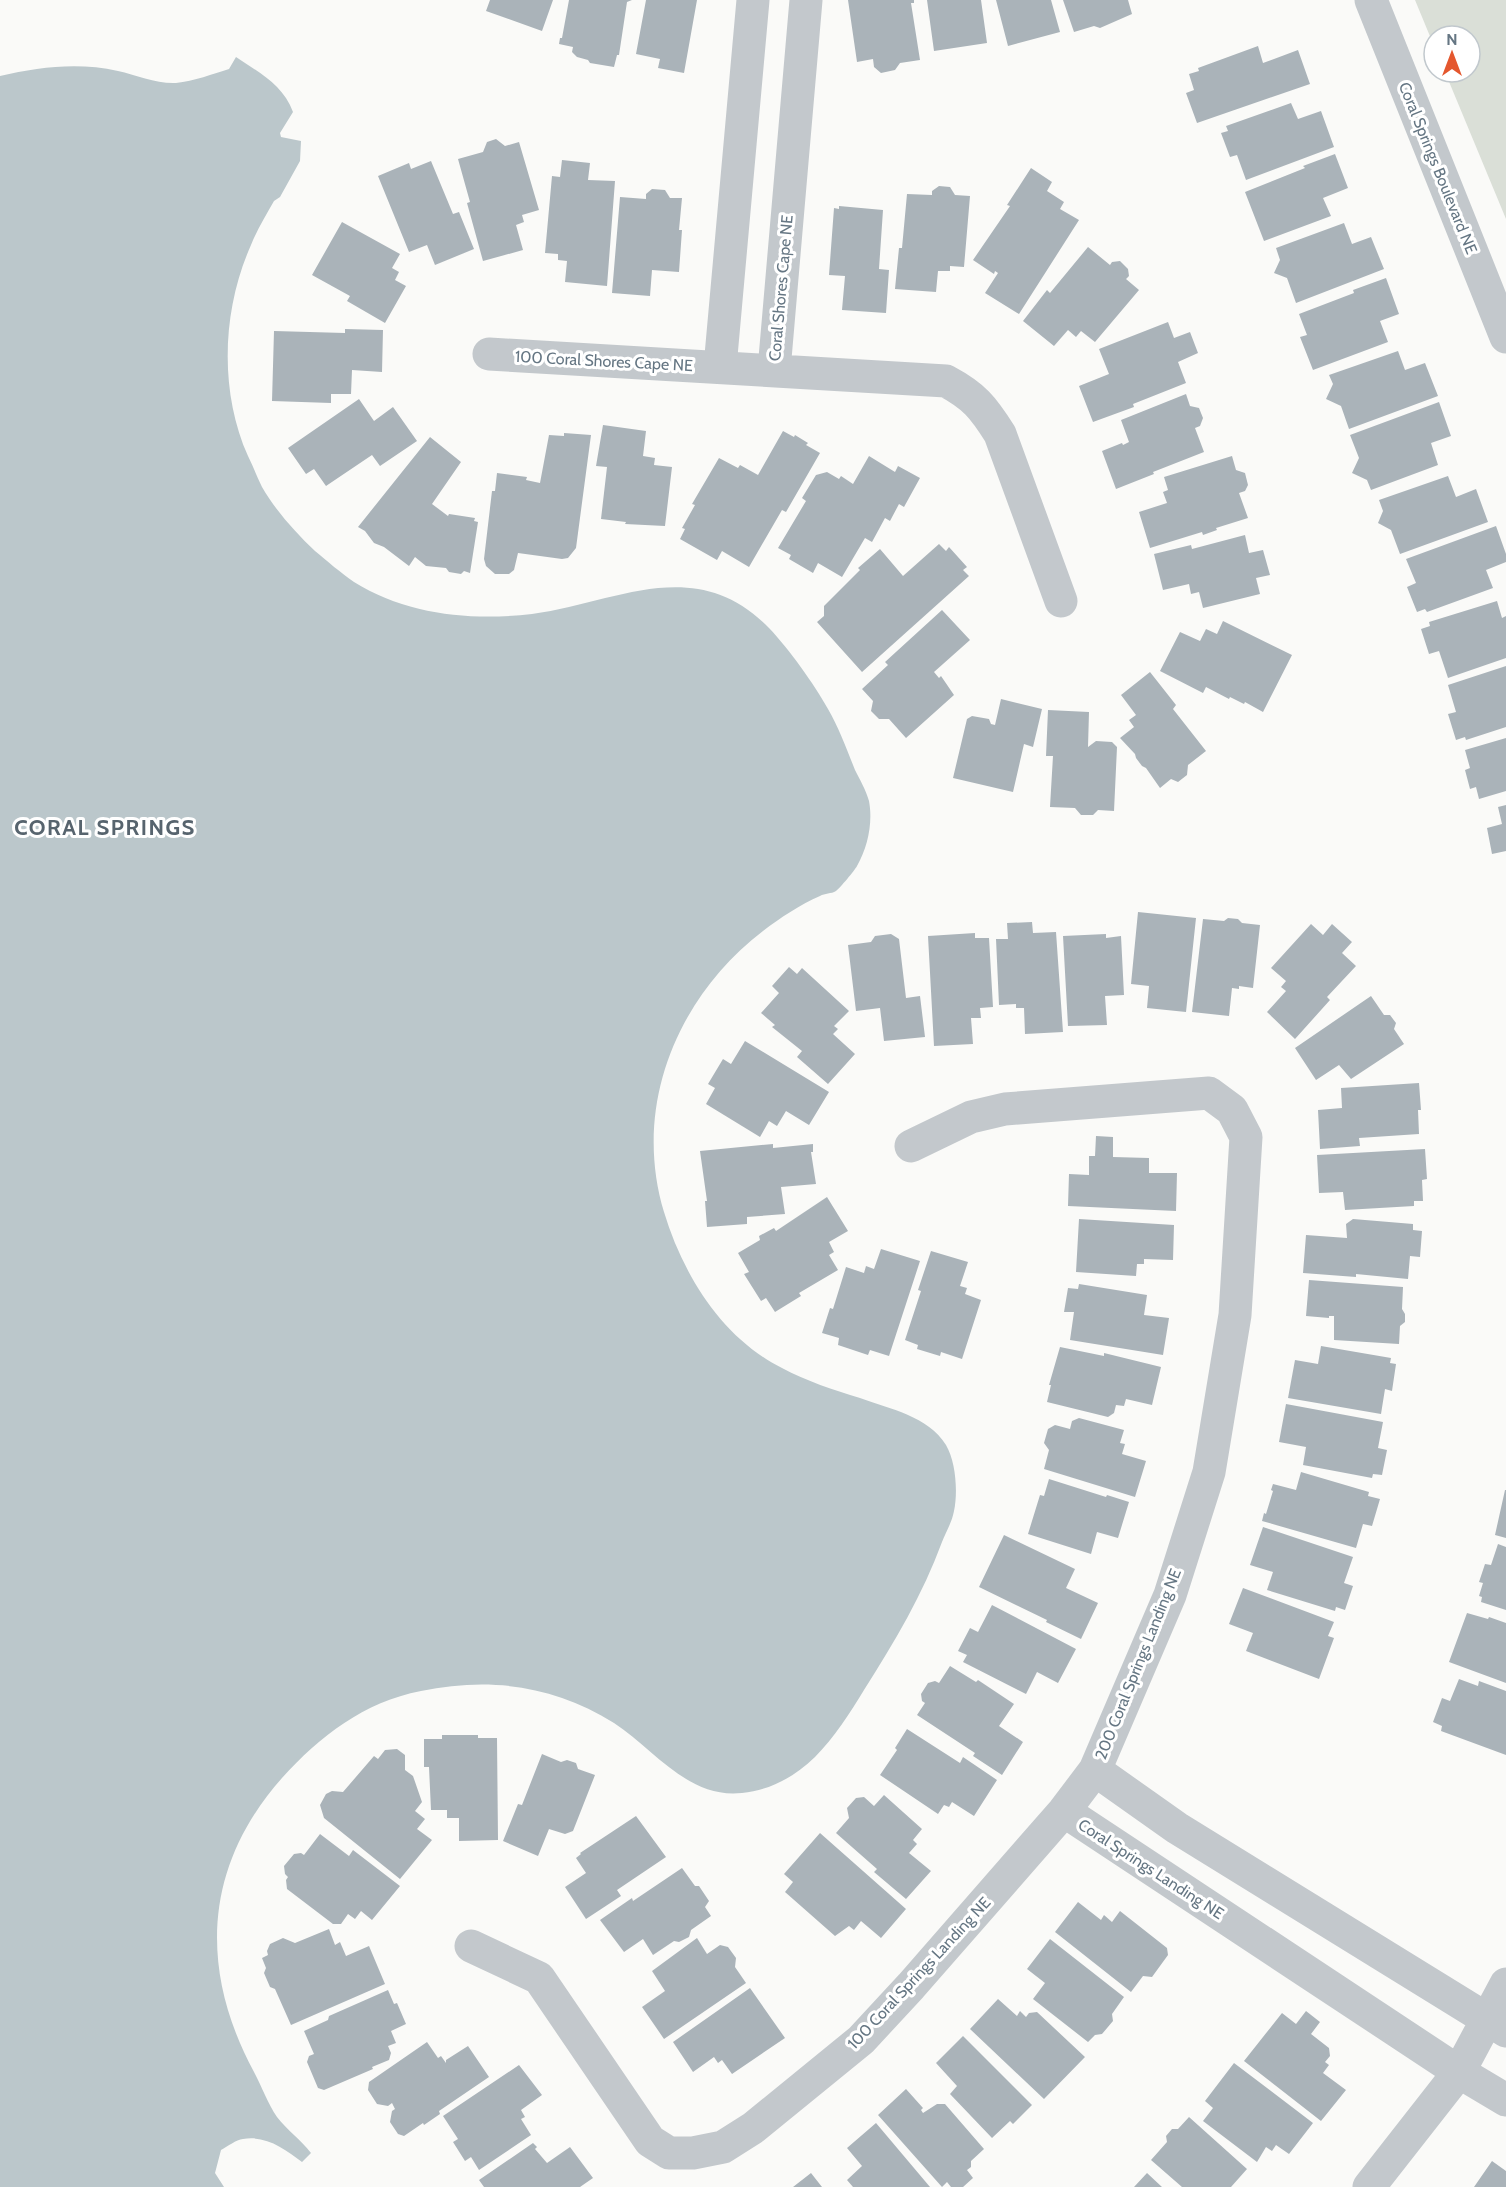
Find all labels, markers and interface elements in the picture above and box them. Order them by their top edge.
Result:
north arrow [1422,24,1482,84]
text: N [1446,30,1458,49]
street label: Coral Springs Boulevard NE [1395,79,1481,257]
street label: Coral Shores Cape NE [765,214,797,362]
street label: 100 Coral Shores Cape NE [515,347,693,375]
district label: CORAL SPRINGS [14,814,196,841]
street label: 200 Coral Springs Landing NE [1091,1566,1185,1762]
street label: Coral Springs Landing NE [1075,1815,1227,1923]
street label: 100 Coral Springs Landing NE [844,1893,995,2053]

